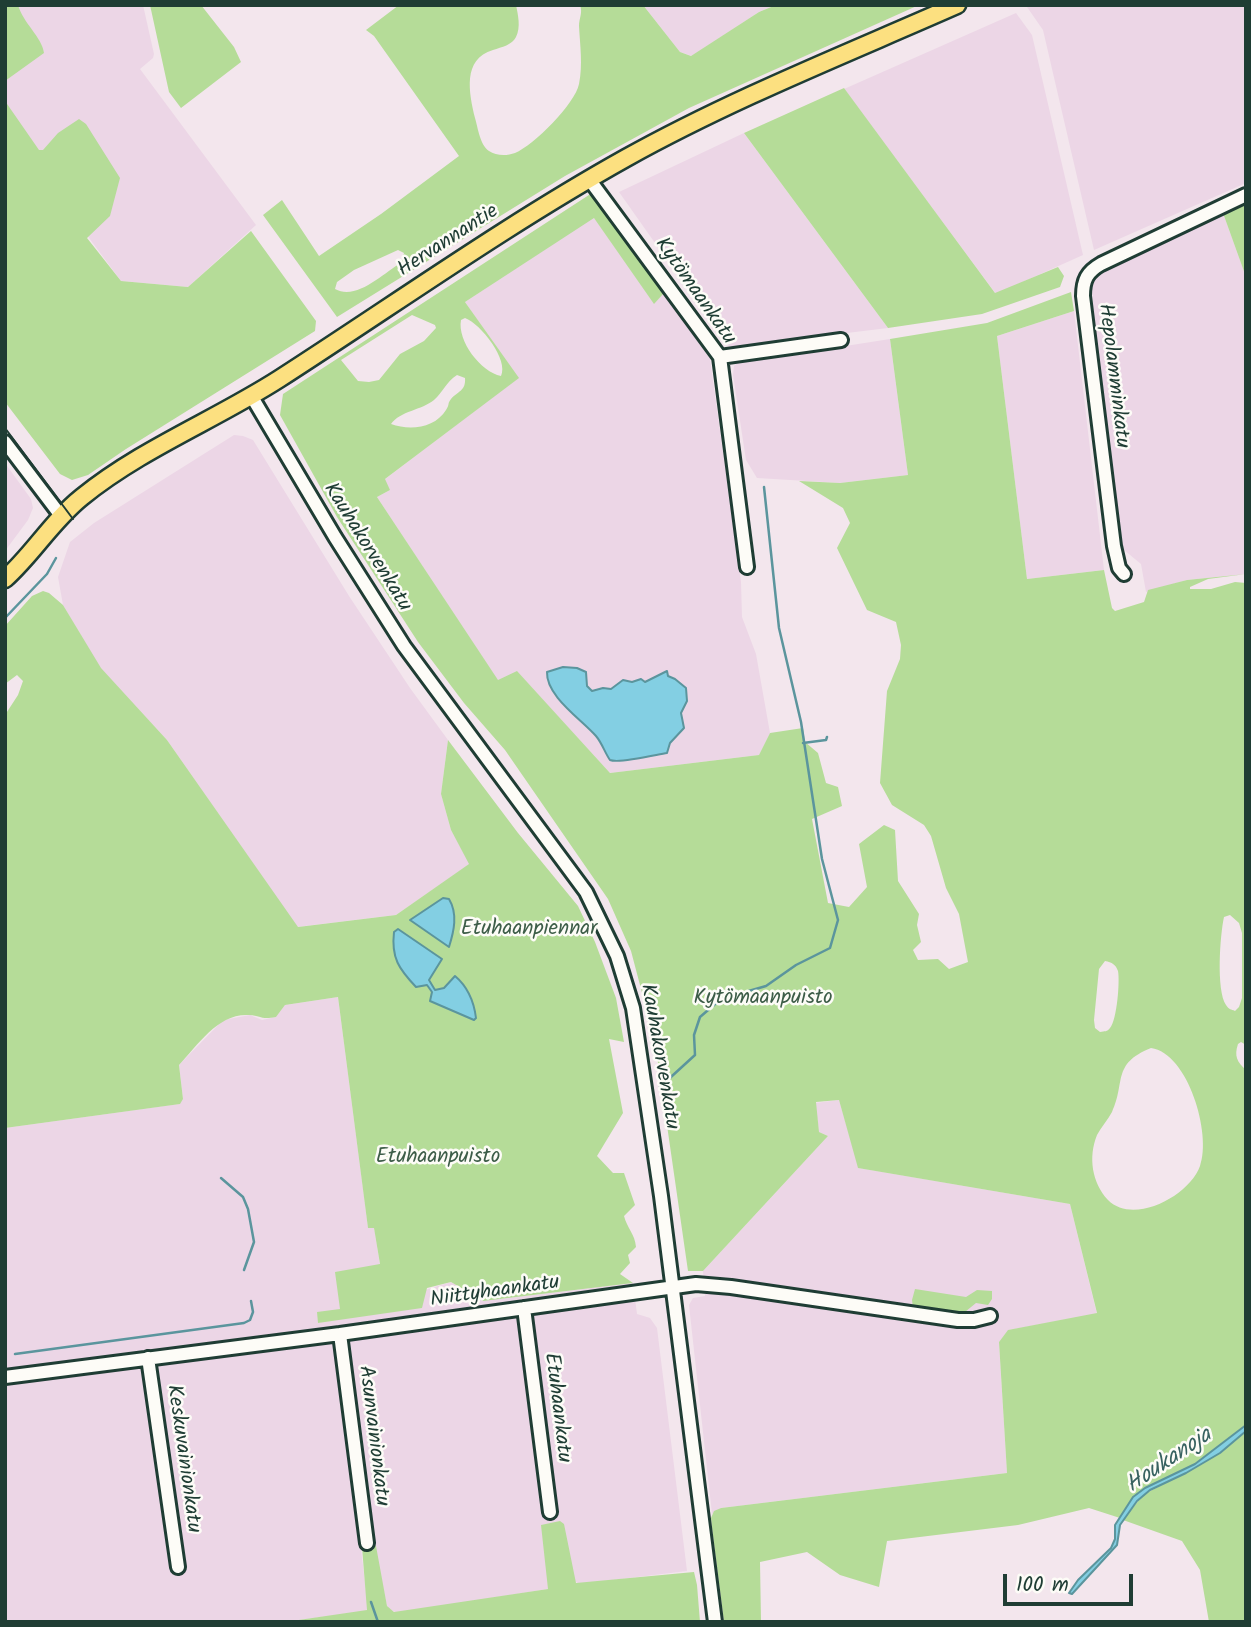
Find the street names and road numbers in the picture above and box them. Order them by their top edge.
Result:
street label: Hervannantie [394,200,504,284]
street label: Kytömaankatu [648,233,740,351]
street label: Hepolamminkatu [1091,302,1133,450]
street label: Kauhakorvenkatu [316,479,416,617]
street label: Kauhakorvenkatu [633,982,683,1132]
street label: Niittyhaankatu [429,1271,561,1315]
street label: Etuhaankatu [537,1352,575,1464]
street label: Asunvainionkatu [351,1364,393,1508]
street label: Keskuvainionkatu [159,1383,205,1535]

